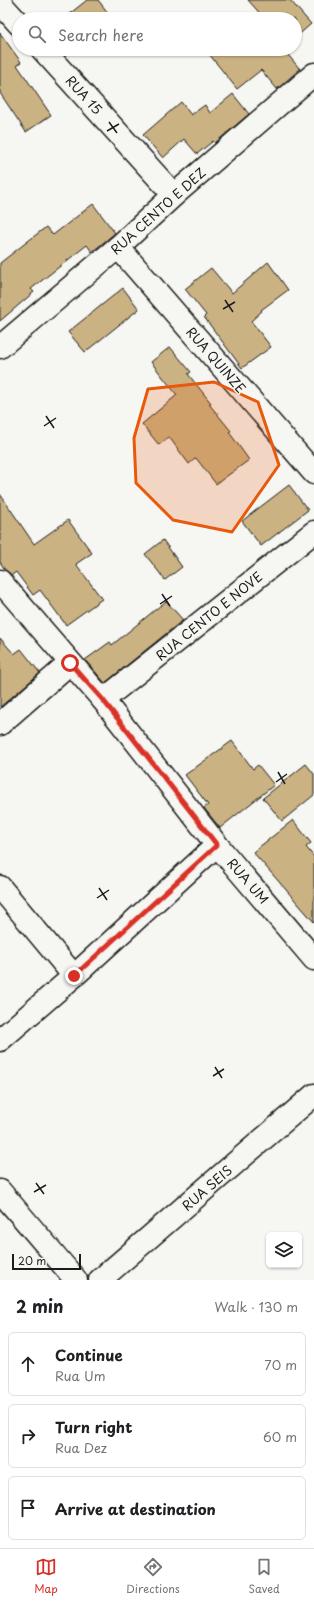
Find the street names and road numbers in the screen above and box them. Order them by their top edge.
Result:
street label: RUA 15 [62,71,107,118]
street label: RUA CENTO E DEZ [106,163,210,258]
street label: RUA QUINZE [182,322,251,397]
street label: RUA CENTO E NOVE [151,567,266,665]
street label: RUA UM [223,854,274,908]
street label: RUA SEIS [178,1161,236,1215]

